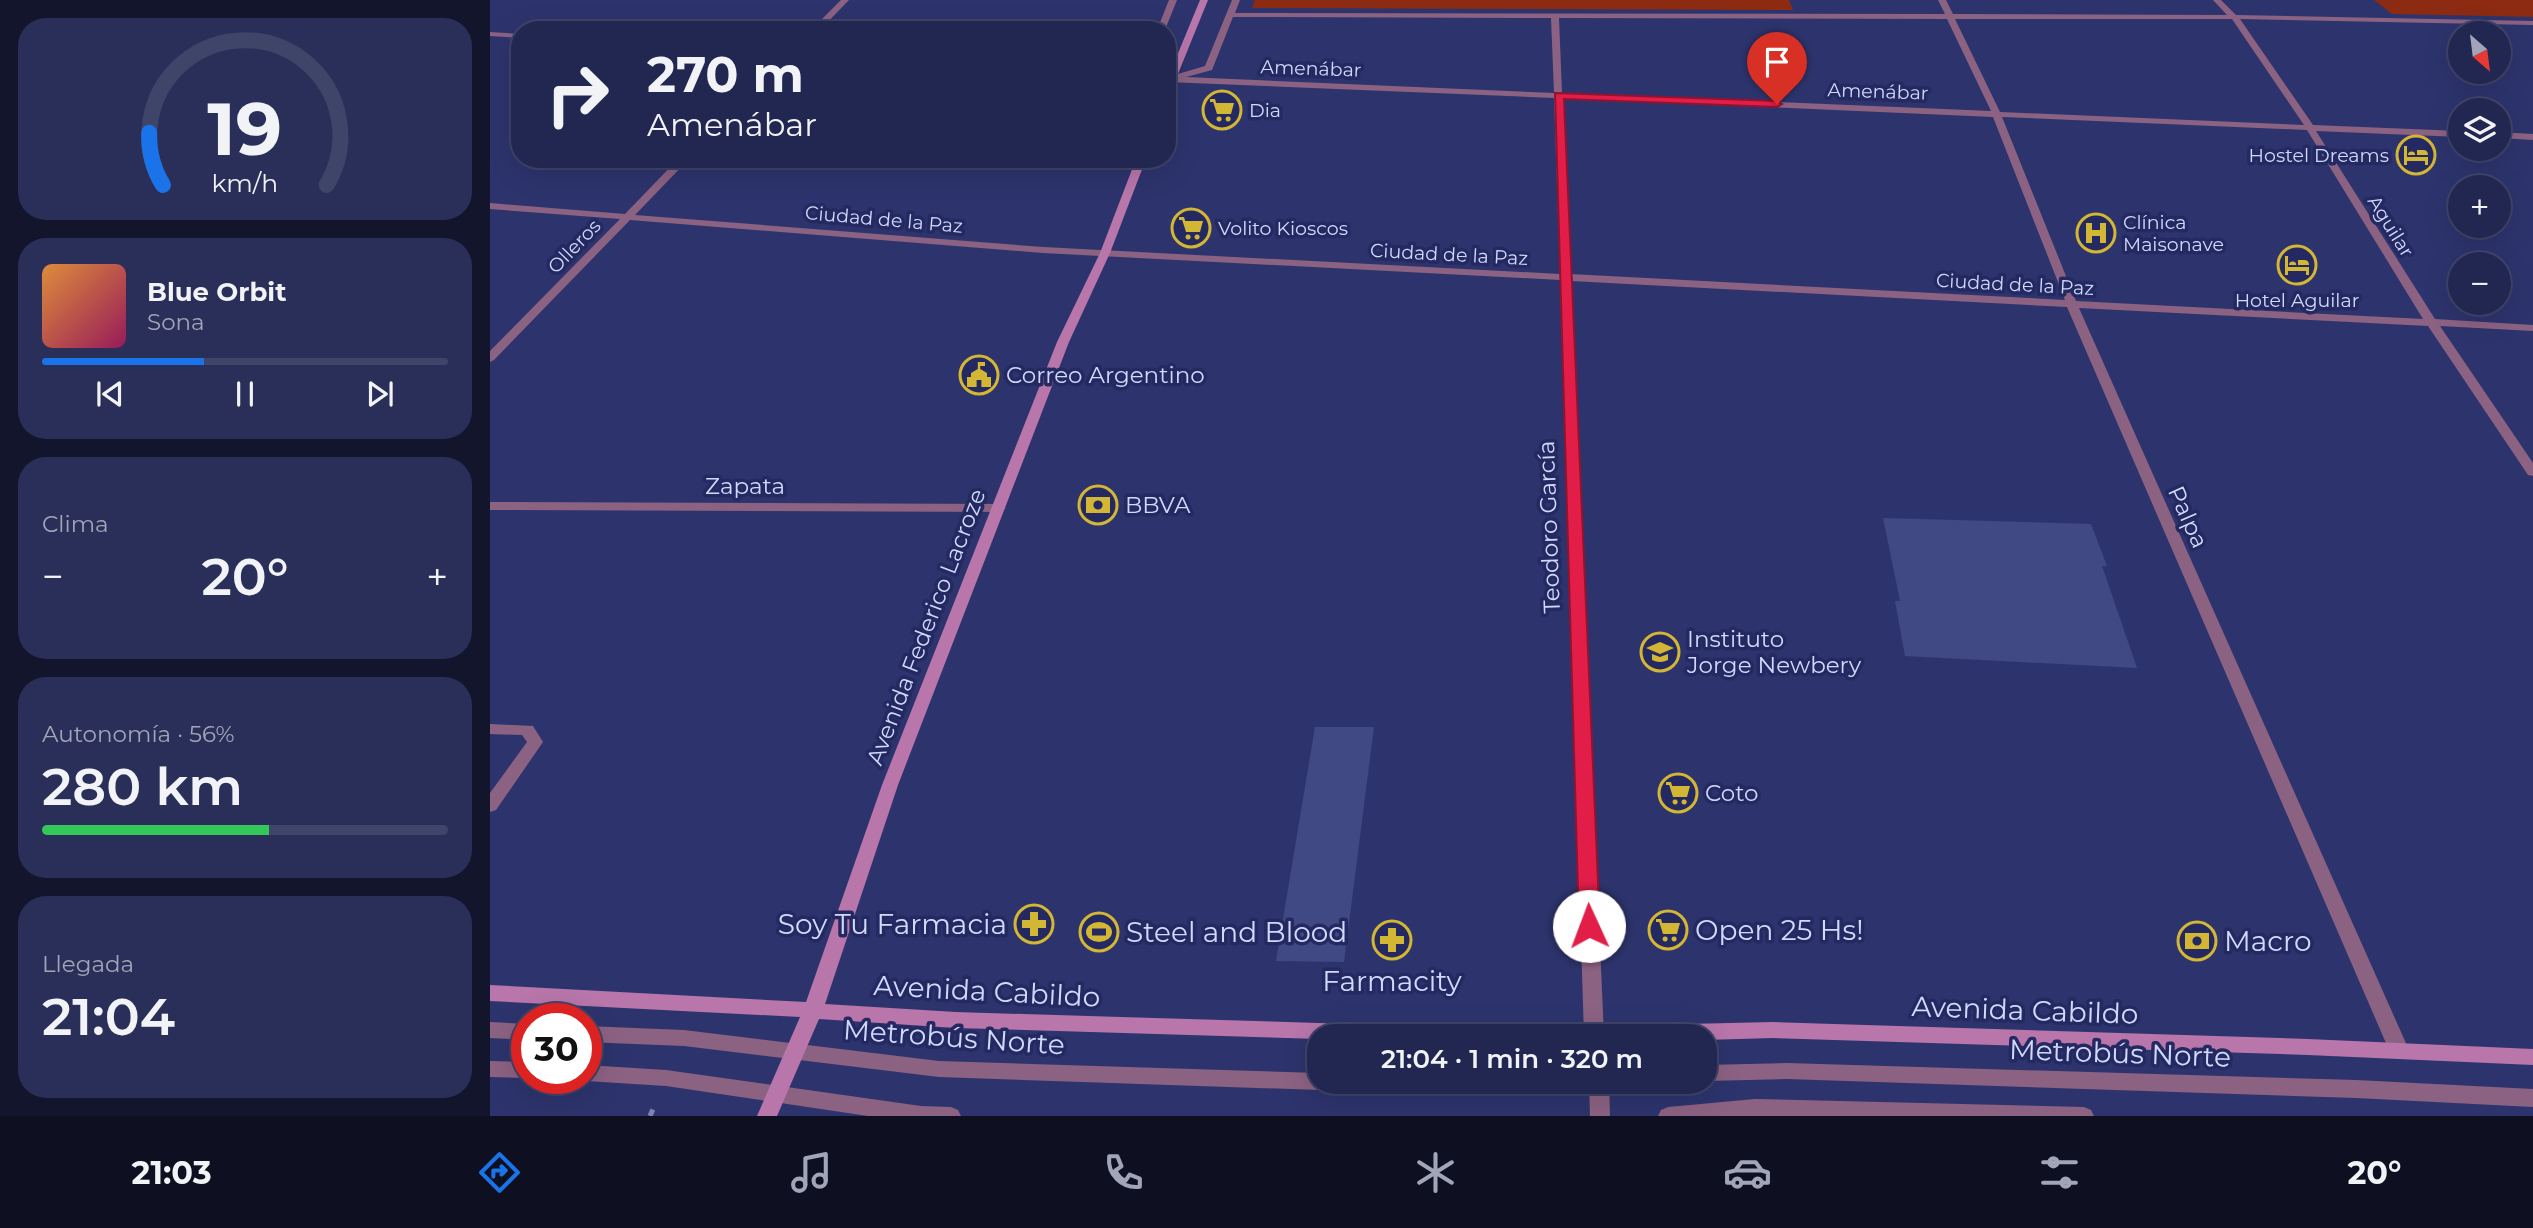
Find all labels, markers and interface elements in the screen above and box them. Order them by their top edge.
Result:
north arrow [2448,21,2511,84]
map controls [2448,21,2511,315]
pin [1747,32,1807,104]
icon: arrive [1758,43,1796,81]
text: 270 m [647,45,804,104]
icon: right [532,49,623,140]
street label: Amenábar [1260,55,1362,82]
street label: Amenábar [1827,78,1929,105]
text: 19 [208,85,282,173]
supermarket icon: Dia [1201,89,1243,131]
button: layers [2448,98,2511,161]
place label: Dia [1249,99,1281,122]
text: Amenábar [647,105,817,144]
hotel icon: Hostel Dreams [2395,134,2437,176]
place label: Hostel Dreams [2249,144,2389,167]
text: km/h [212,168,278,198]
button: + [2448,175,2511,238]
street label: Aguilar [2363,191,2418,261]
street label: Ciudad de la Paz [804,201,964,238]
supermarket icon: Volito Kioscos [1170,207,1212,249]
place label: Clínica Maisonave [2123,211,2224,256]
hospital icon: Clínica Maisonave [2075,212,2117,254]
street label: Olleros [543,215,606,278]
place label: Volito Kioscos [1218,217,1348,240]
street label: Ciudad de la Paz [1369,239,1529,270]
hotel icon: Hotel Aguilar [2276,244,2318,286]
button: − [2448,252,2511,315]
street label: Ciudad de la Paz [1935,269,2095,300]
text: Blue Orbit [147,276,286,308]
place label: Hotel Aguilar [2235,289,2359,312]
text: Sona [147,308,205,336]
public building icon: Correo Argentino [958,354,1000,396]
place label: Correo Argentino [1006,361,1205,389]
icon: previous [91,375,129,413]
icon: pause [226,375,264,413]
icon: next [361,375,399,413]
street label: Teodoro García [1532,440,1566,614]
street label: Zapata [705,472,785,500]
street label: Palpa [2162,482,2214,552]
bank icon: BBVA [1077,484,1119,526]
street label: Avenida Federico Lacroze [860,485,992,769]
place label: BBVA [1125,491,1191,519]
text: Clima [42,510,109,538]
text: 20° [201,545,289,608]
text: − [42,553,64,600]
text: + [426,553,448,600]
place label: Instituto Jorge Newbery [1686,625,1862,679]
school or university icon: Instituto Jorge Newbery [1639,631,1681,673]
text: Autonomía · 56% [42,720,235,748]
text: 280 km [42,755,243,818]
supermarket icon: Coto [1657,772,1699,814]
place label: Coto [1705,779,1759,807]
position arrow [1552,889,1626,963]
pharmacy icon: Soy Tu Farmacia [1013,903,1055,945]
place label: Soy Tu Farmacia [778,907,1007,941]
supermarket icon: Open 25 Hs! [1647,909,1689,951]
sports icon: Steel and Blood [1078,911,1120,953]
place label: Open 25 Hs! [1695,913,1863,947]
place label: Steel and Blood [1126,915,1347,949]
pharmacy icon: Farmacity [1371,919,1413,961]
bank icon: Macro [2176,920,2218,962]
place label: Macro [2224,924,2311,958]
text: Llegada [42,950,134,978]
place label: Farmacity [1322,964,1462,998]
street label: Avenida Cabildo [873,968,1101,1014]
text: 21:04 [42,985,175,1048]
street label: Avenida Cabildo [1911,989,2139,1031]
speed limit sign: 30 [511,1003,602,1094]
street label: Metrobús Norte [842,1012,1066,1062]
street label: Metrobús Norte [2008,1032,2232,1074]
text: 21:04 · 1 min · 320 m [1381,1043,1643,1075]
icon: directions [475,1148,524,1197]
icon: music [787,1148,836,1197]
icon: phone [1099,1148,1148,1197]
icon: climate [1411,1148,1460,1197]
icon: car [1723,1148,1772,1197]
icon: filters [2035,1148,2084,1197]
text: 21:03 [132,1153,212,1192]
text: 20° [2347,1153,2401,1192]

